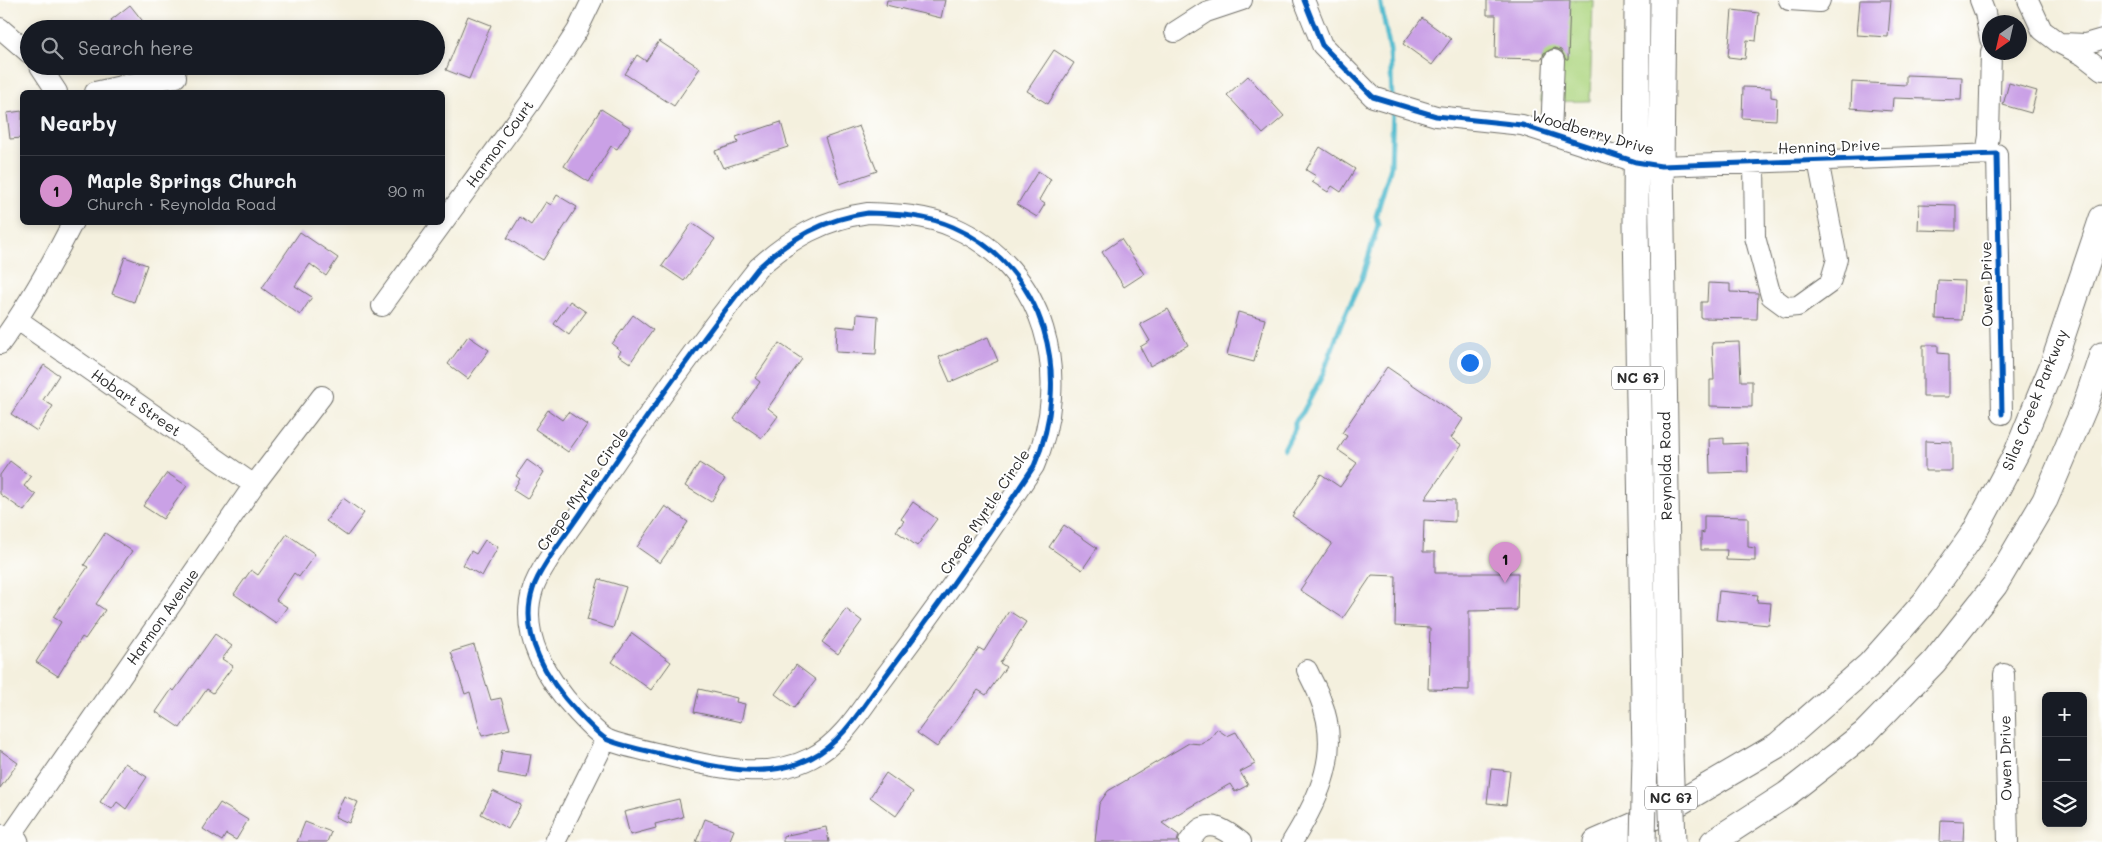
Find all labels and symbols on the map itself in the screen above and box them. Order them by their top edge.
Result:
north arrow [1982,15,2027,60]
street label: Harmon Court [461,96,538,191]
street label: Woodberry Drive [1530,105,1657,159]
street label: Henning Drive [1777,134,1881,158]
street label: Owen Drive [1975,241,1997,327]
street label: Silas Creek Parkway [1997,326,2072,473]
your location [1457,350,1483,376]
street label: Hobart Street [88,364,185,441]
road number: NC 67 [1612,366,1664,389]
street label: Reynolda Road [1654,411,1676,521]
street label: Crepe Myrtle Circle [532,422,633,555]
street label: Crepe Myrtle Circle [935,445,1034,578]
pin: 1 [1489,542,1521,583]
street label: Harmon Avenue [121,564,203,669]
street label: Owen Drive [1994,715,2016,801]
road number: NC 67 [1645,786,1697,810]

